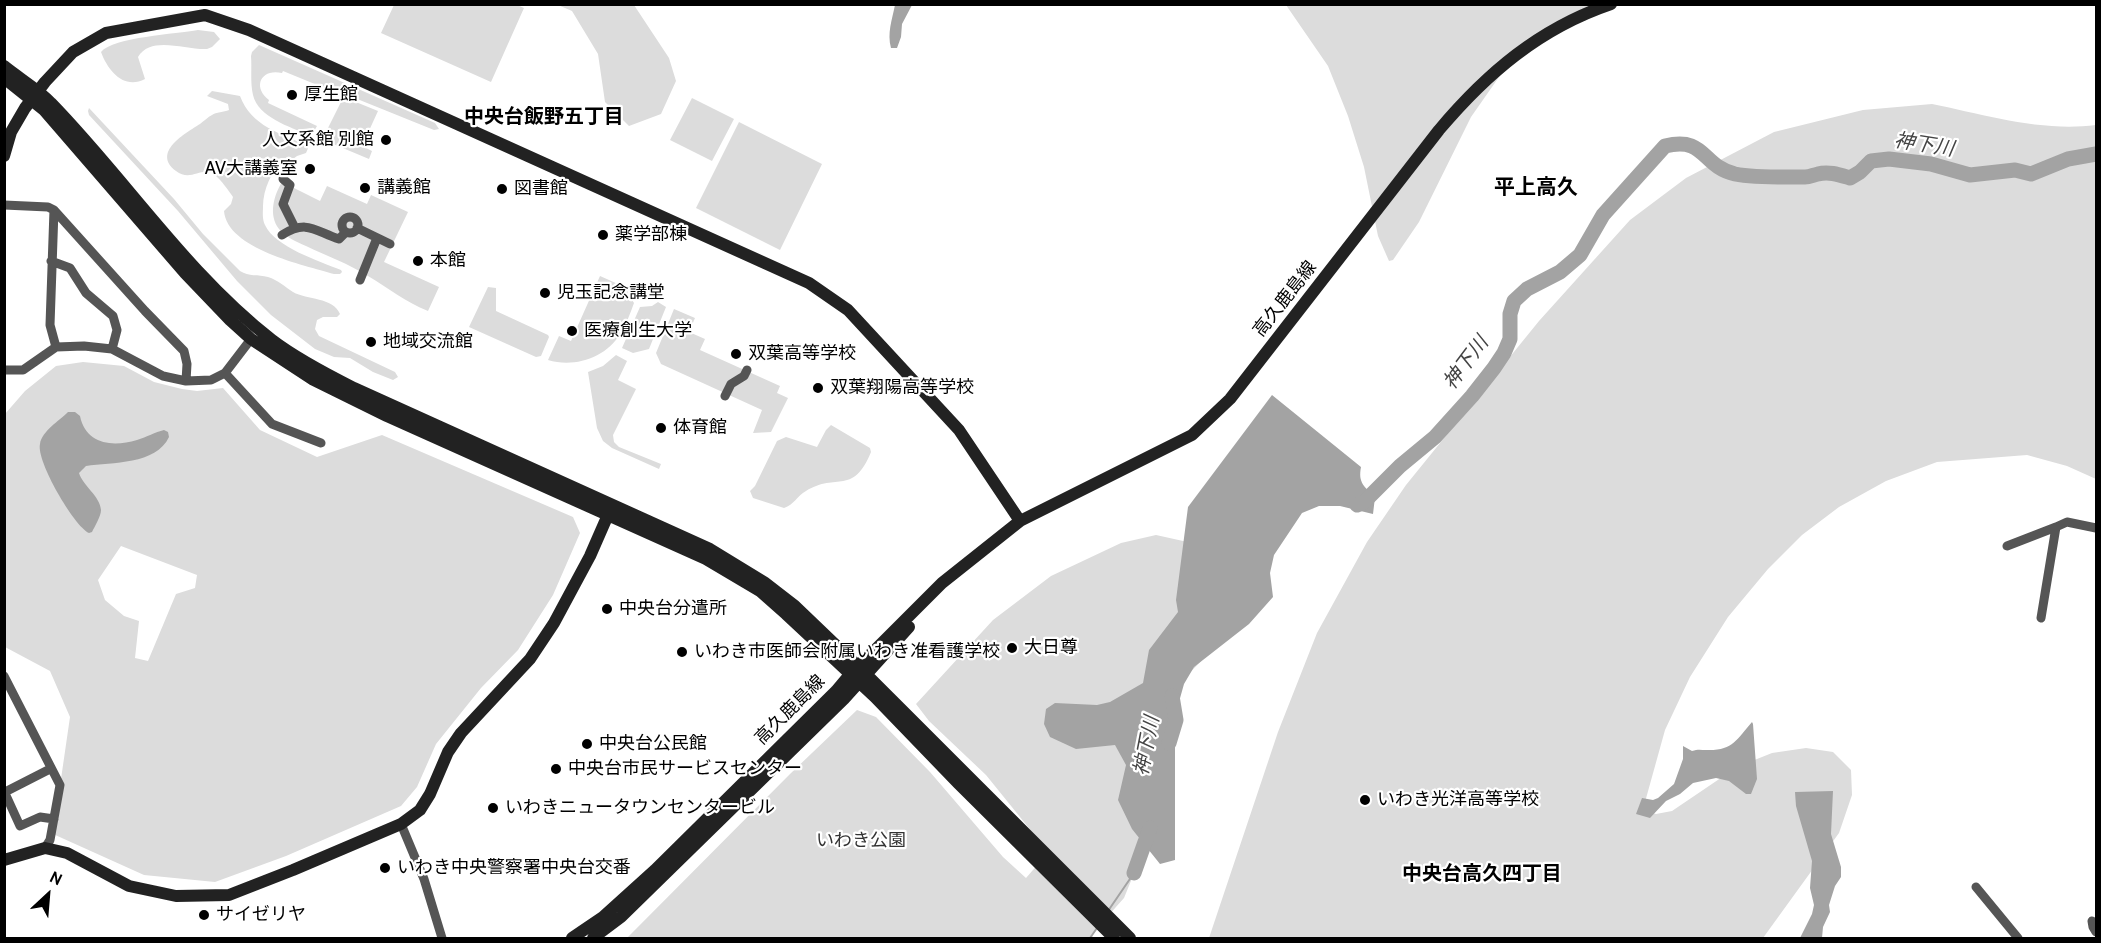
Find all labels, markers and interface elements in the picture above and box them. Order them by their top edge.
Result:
place label: 厚生館 [304,84,358,106]
marker: 厚生館 [285,88,299,102]
district label: 中央台飯野五丁目 [464,105,624,129]
water label: 神下川 [1892,128,1956,162]
place label: 人文系館 別館 [262,129,374,151]
marker: 人文系館 別館 [379,133,393,147]
place label: AV大講義室 [205,158,298,180]
marker: AV大講義室 [303,162,317,176]
district label: 平上高久 [1494,175,1578,201]
place label: 講義館 [377,177,431,199]
place label: 図書館 [514,178,568,200]
marker: 講義館 [358,181,372,195]
marker: 図書館 [495,182,509,196]
place label: 薬学部棟 [615,224,687,246]
marker: 薬学部棟 [596,228,610,242]
place label: 本館 [430,250,466,272]
marker: 本館 [411,254,425,268]
street label: 高久鹿島線 [1249,257,1321,341]
place label: 児玉記念講堂 [557,282,665,304]
marker: 児玉記念講堂 [538,286,552,300]
place label: 医療創生大学 [584,320,692,342]
marker: 医療創生大学 [565,324,579,338]
place label: 地域交流館 [383,331,473,353]
water label: 神下川 [1438,332,1494,394]
marker: 地域交流館 [364,335,378,349]
place label: 双葉高等学校 [748,343,856,365]
marker: 双葉高等学校 [729,347,743,361]
place label: 双葉翔陽高等学校 [830,377,974,399]
marker: 双葉翔陽高等学校 [811,381,825,395]
place label: 体育館 [673,417,727,439]
marker: 体育館 [654,421,668,435]
place label: 中央台分遣所 [619,598,727,620]
marker: 中央台分遣所 [600,602,614,616]
place label: 大日尊 [1024,637,1078,659]
place label: いわき市医師会附属いわき准看護学校 [694,641,1000,663]
marker: 大日尊 [1005,641,1019,655]
marker: いわき市医師会附属いわき准看護学校 [675,645,689,659]
street label: 高久鹿島線 [751,671,829,749]
water label: 神下川 [1129,714,1165,778]
place label: 中央台公民館 [599,733,707,755]
marker: 中央台公民館 [580,737,594,751]
place label: 中央台市民サービスセンター [568,758,802,780]
marker: 中央台市民サービスセンター [549,762,563,776]
place label: いわき光洋高等学校 [1377,789,1539,811]
marker: いわき光洋高等学校 [1358,793,1372,807]
place label: いわきニュータウンセンタービル [505,797,775,819]
marker: いわきニュータウンセンタービル [486,801,500,815]
park label: いわき公園 [816,830,906,852]
place label: いわき中央警察署中央台交番 [397,857,631,879]
marker: いわき中央警察署中央台交番 [378,861,392,875]
district label: 中央台高久四丁目 [1402,862,1562,886]
north arrow [18,865,78,925]
text: N [47,867,65,889]
place label: サイゼリヤ [216,904,306,926]
marker: サイゼリヤ [197,908,211,922]

